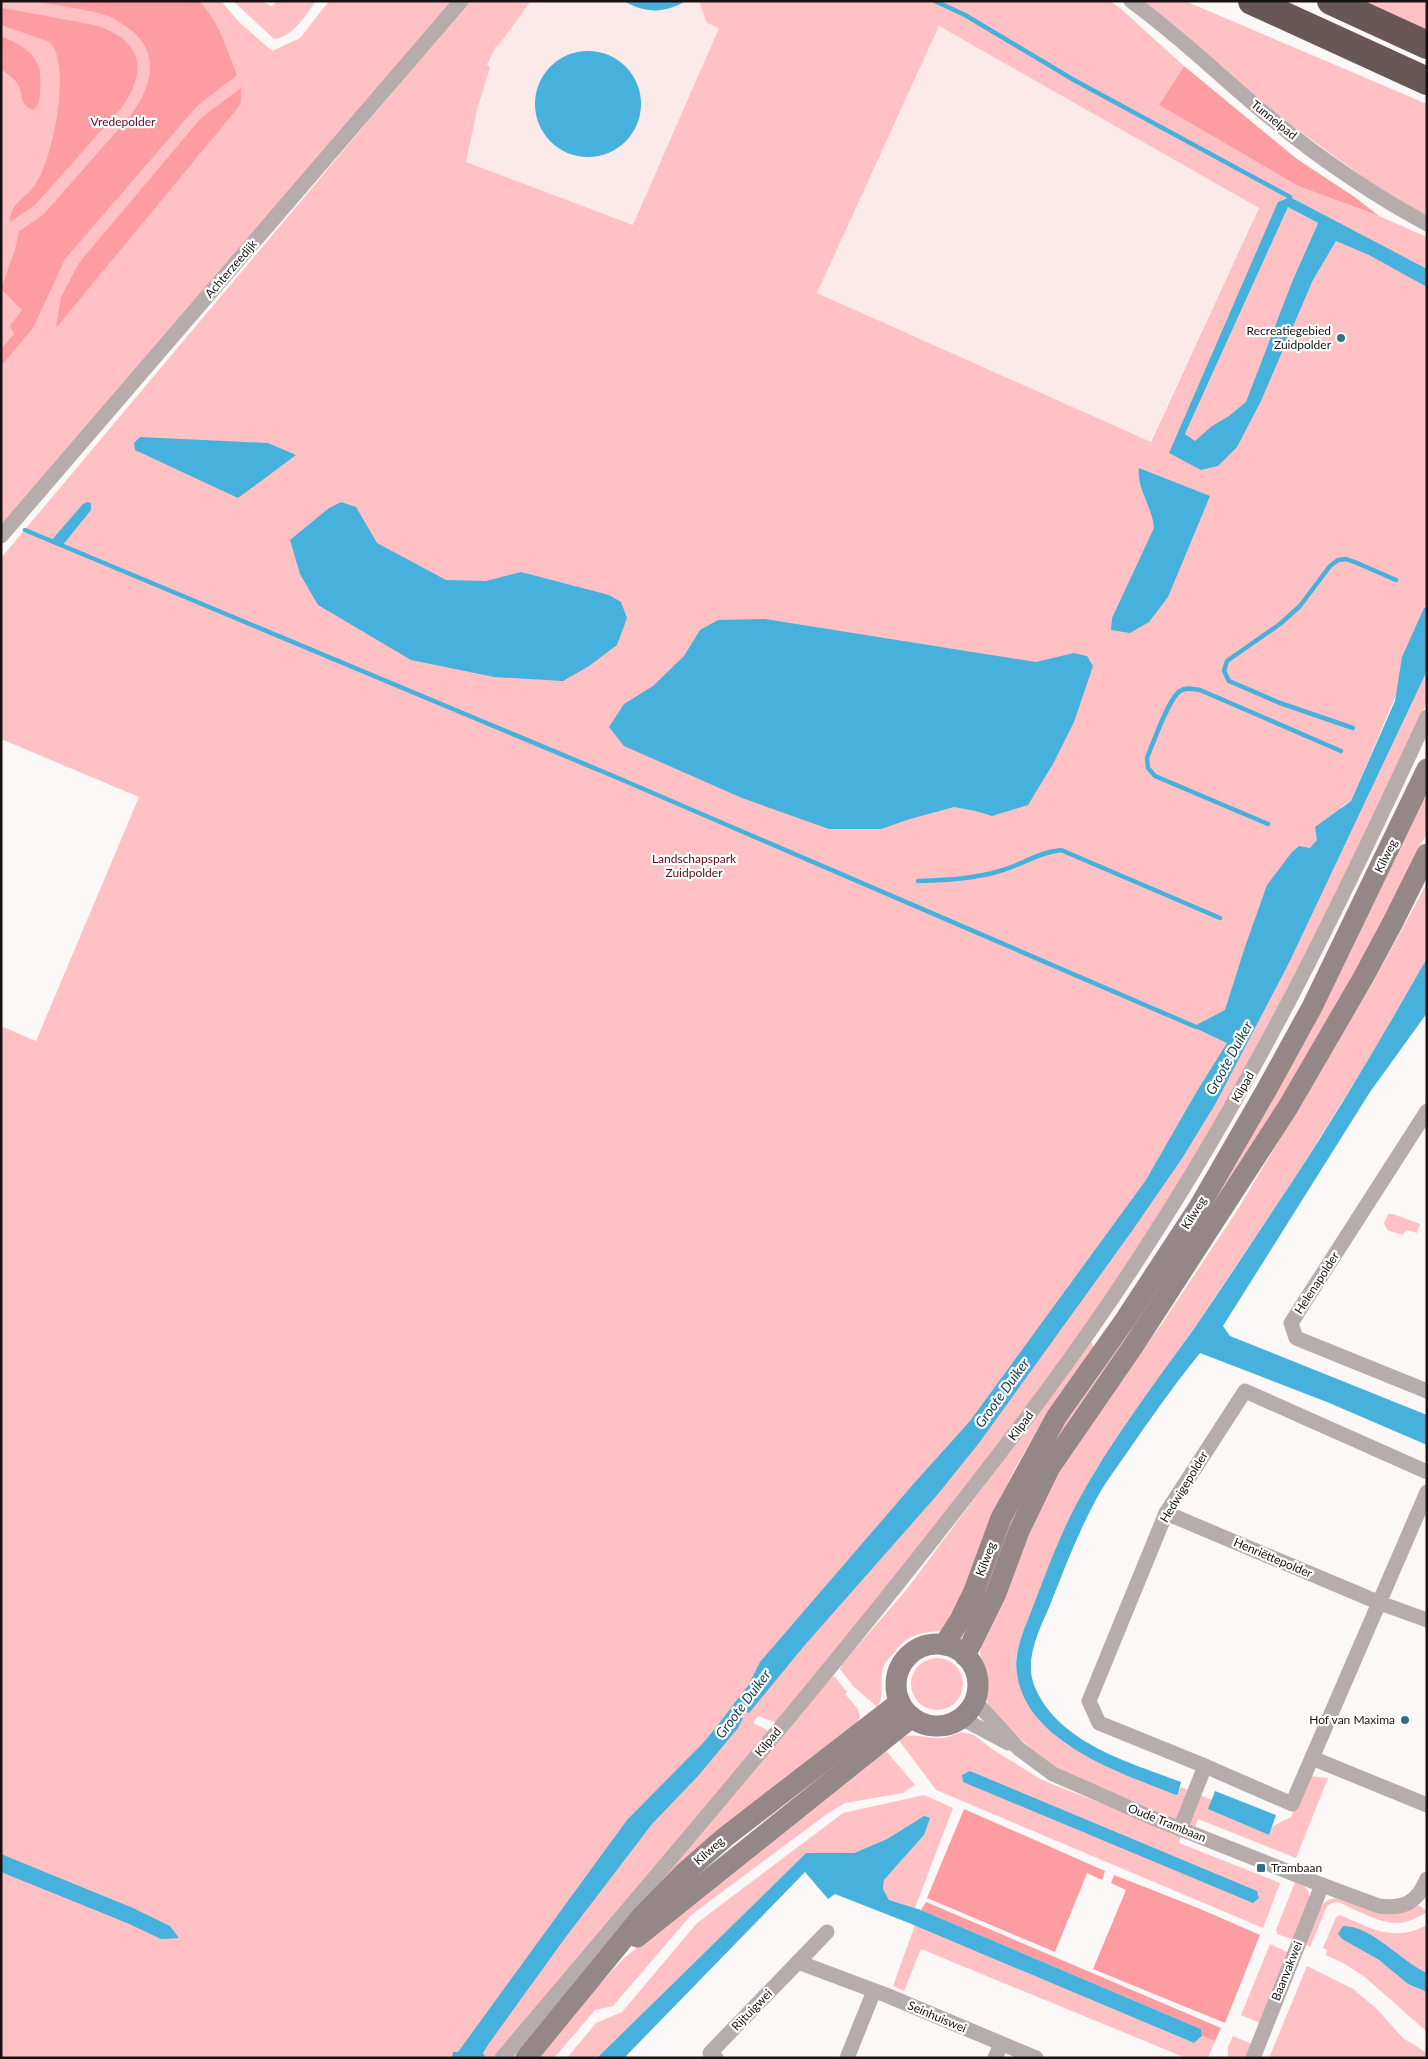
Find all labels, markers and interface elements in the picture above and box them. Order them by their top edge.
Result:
street label: Tunnelpad [1248,97,1300,143]
park label: Vredepolder [91,114,156,129]
street label: Achterzeedijk [201,236,260,301]
place label: Recreatiegebied Zuidpolder [1247,323,1332,352]
marker: Recreatiegebied Zuidpolder [1335,332,1347,344]
street label: Kilweg [1371,836,1400,875]
park label: Landschapspark Zuidpolder [652,851,737,880]
water label: Groote Duiker [1201,1018,1256,1097]
street label: Kilpad [1228,1069,1257,1105]
street label: Kilweg [1178,1194,1209,1232]
street label: Helenapolder [1291,1248,1343,1317]
water label: Groote Duiker [971,1355,1033,1431]
street label: Kilpad [1005,1408,1037,1443]
street label: Hedwigepolder [1156,1448,1211,1525]
street label: Henriëttepolder [1232,1534,1315,1581]
street label: Kilweg [972,1540,999,1578]
water label: Groote Duiker [711,1666,774,1741]
place label: Hof van Maxima [1309,1712,1395,1727]
marker: Hof van Maxima [1399,1714,1411,1726]
street label: Kilpad [751,1724,784,1759]
street label: Oude Trambaan [1126,1800,1209,1845]
street label: Kilweg [690,1833,727,1868]
place label: Trambaan [1271,1860,1322,1875]
marker: Trambaan [1255,1862,1267,1874]
street label: Baanvakwei [1268,1939,1305,2003]
street label: Rijtuigwei [728,1986,775,2034]
street label: Seinhuiswei [906,1997,969,2036]

